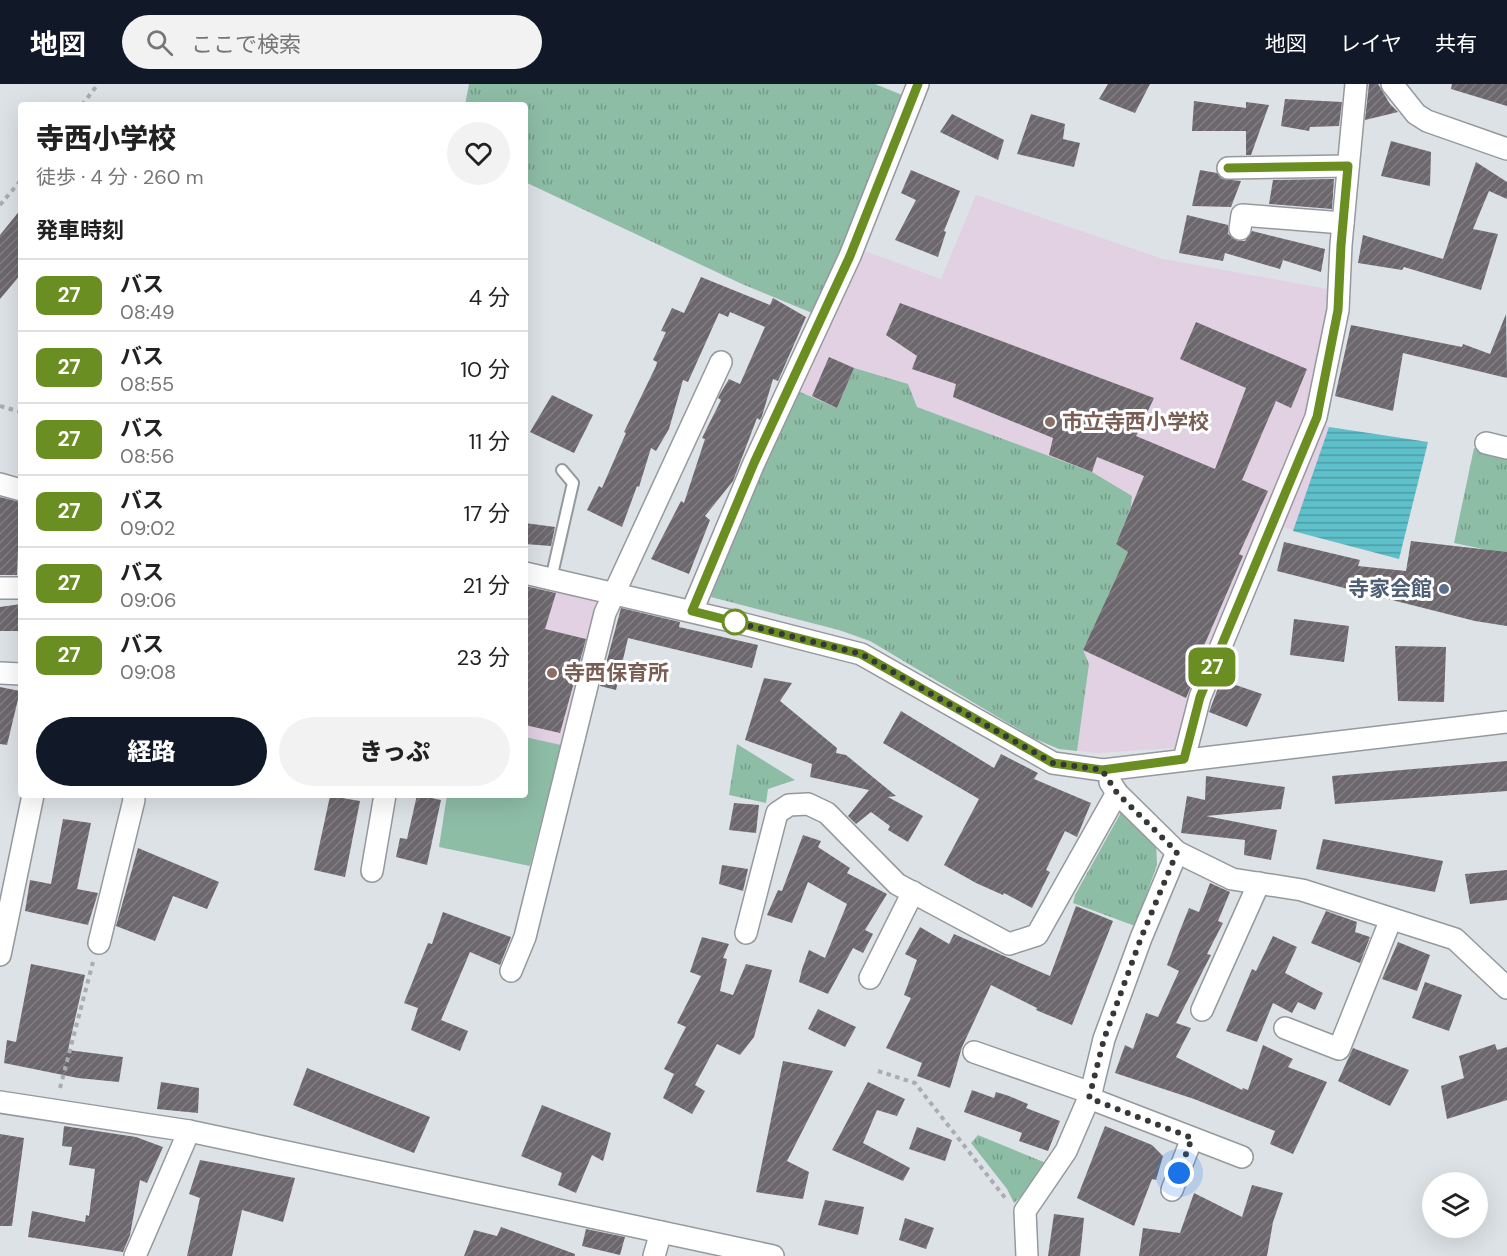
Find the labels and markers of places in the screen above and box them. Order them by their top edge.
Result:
place label: 市立寺西小学校 [1062,408,1209,436]
marker: 市立寺西小学校 [1043,415,1057,429]
place label: 寺家会館 [1348,575,1432,603]
marker: 寺家会館 [1437,582,1451,596]
unlabelled marker [722,609,748,635]
place label: 寺西保育所 [564,659,669,687]
marker: 寺西保育所 [545,666,559,680]

